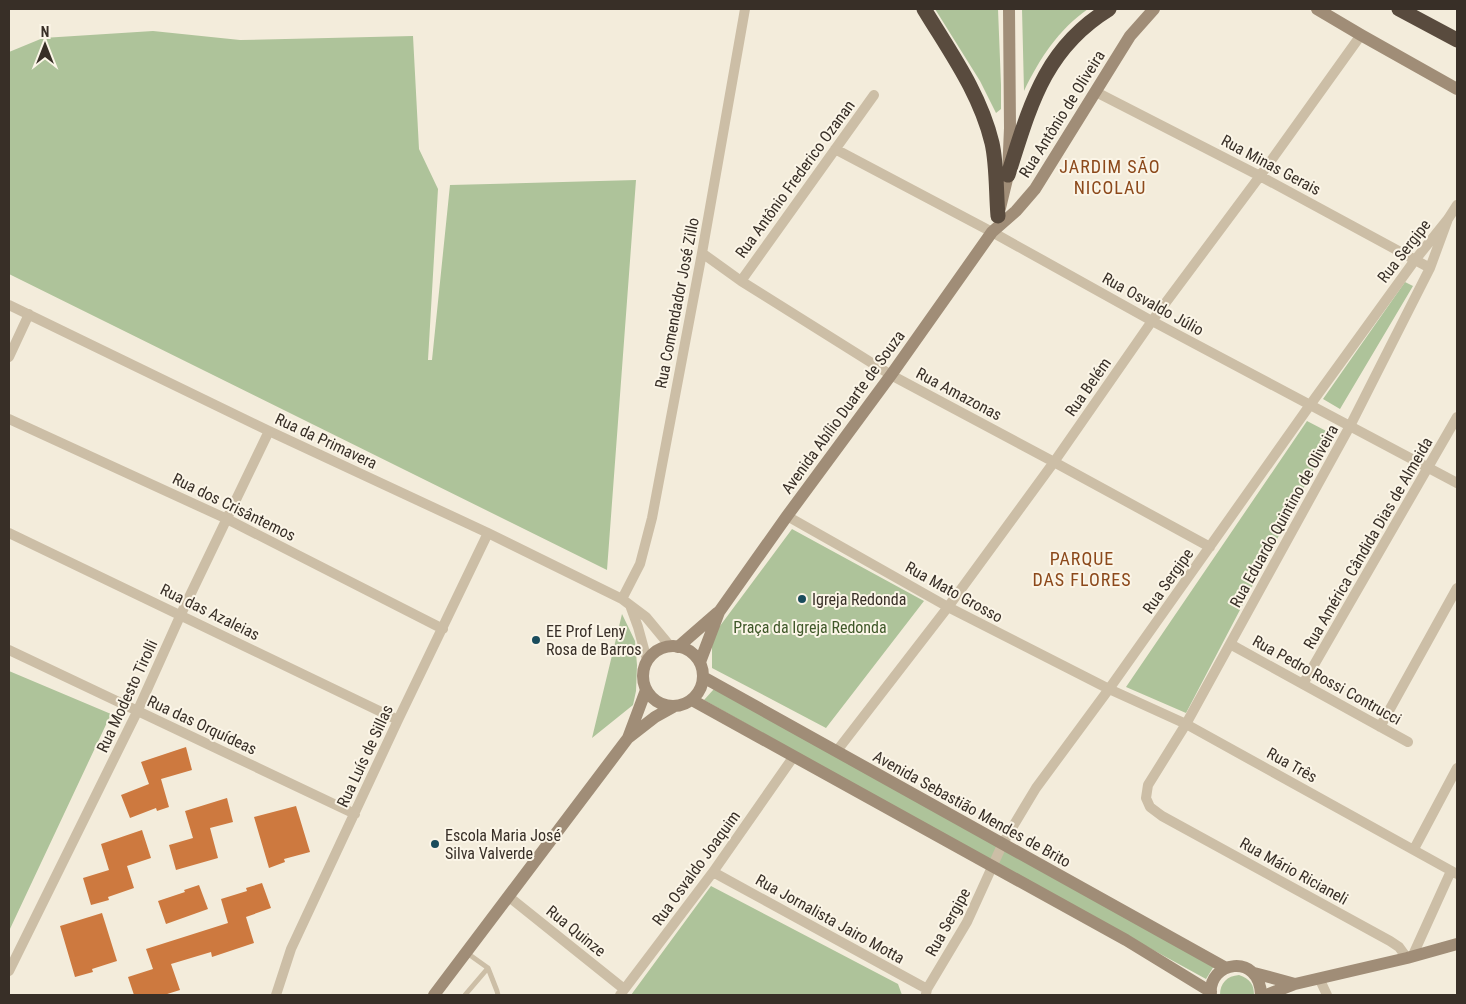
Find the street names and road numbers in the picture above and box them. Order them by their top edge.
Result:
street label: Rua Antônio de Oliveira [1015,47,1109,181]
street label: Rua Antônio Frederico Ozanan [731,96,859,262]
street label: Rua Minas Gerais [1218,131,1324,199]
street label: Rua Comendador José Zillo [651,216,703,390]
street label: Rua Sergipe [1373,216,1435,286]
street label: Rua Osvaldo Júlio [1099,268,1207,340]
street label: Avenida Abílio Duarte de Souza [777,327,909,497]
street label: Rua Belém [1061,354,1115,420]
street label: Rua Amazonas [913,364,1005,424]
street label: Rua da Primavera [272,409,380,473]
street label: Rua Eduardo Quintino de Oliveira [1226,421,1342,611]
street label: Rua América Cândida Dias de Almeida [1299,434,1437,652]
street label: Rua dos Crisântemos [169,469,299,545]
street label: Rua Sergipe [1139,545,1197,617]
street label: Rua Mato Grosso [902,557,1006,627]
street label: Rua das Azaleias [157,580,263,644]
street label: Rua Pedro Rossi Contrucci [1249,631,1405,729]
street label: Rua Modesto Tirolli [93,637,161,755]
street label: Rua das Orquídeas [144,691,260,759]
street label: Rua Luís de Sillas [333,702,397,810]
street label: Rua Três [1264,743,1320,787]
street label: Avenida Sebastião Mendes de Brito [870,747,1074,871]
street label: Rua Osvaldo Joaquim [648,807,744,929]
street label: Rua Mário Ricianeli [1236,833,1352,909]
street label: Rua Jornalista Jairo Motta [752,870,908,968]
street label: Rua Sergipe [921,885,975,959]
street label: Rua Quinze [543,901,609,961]

